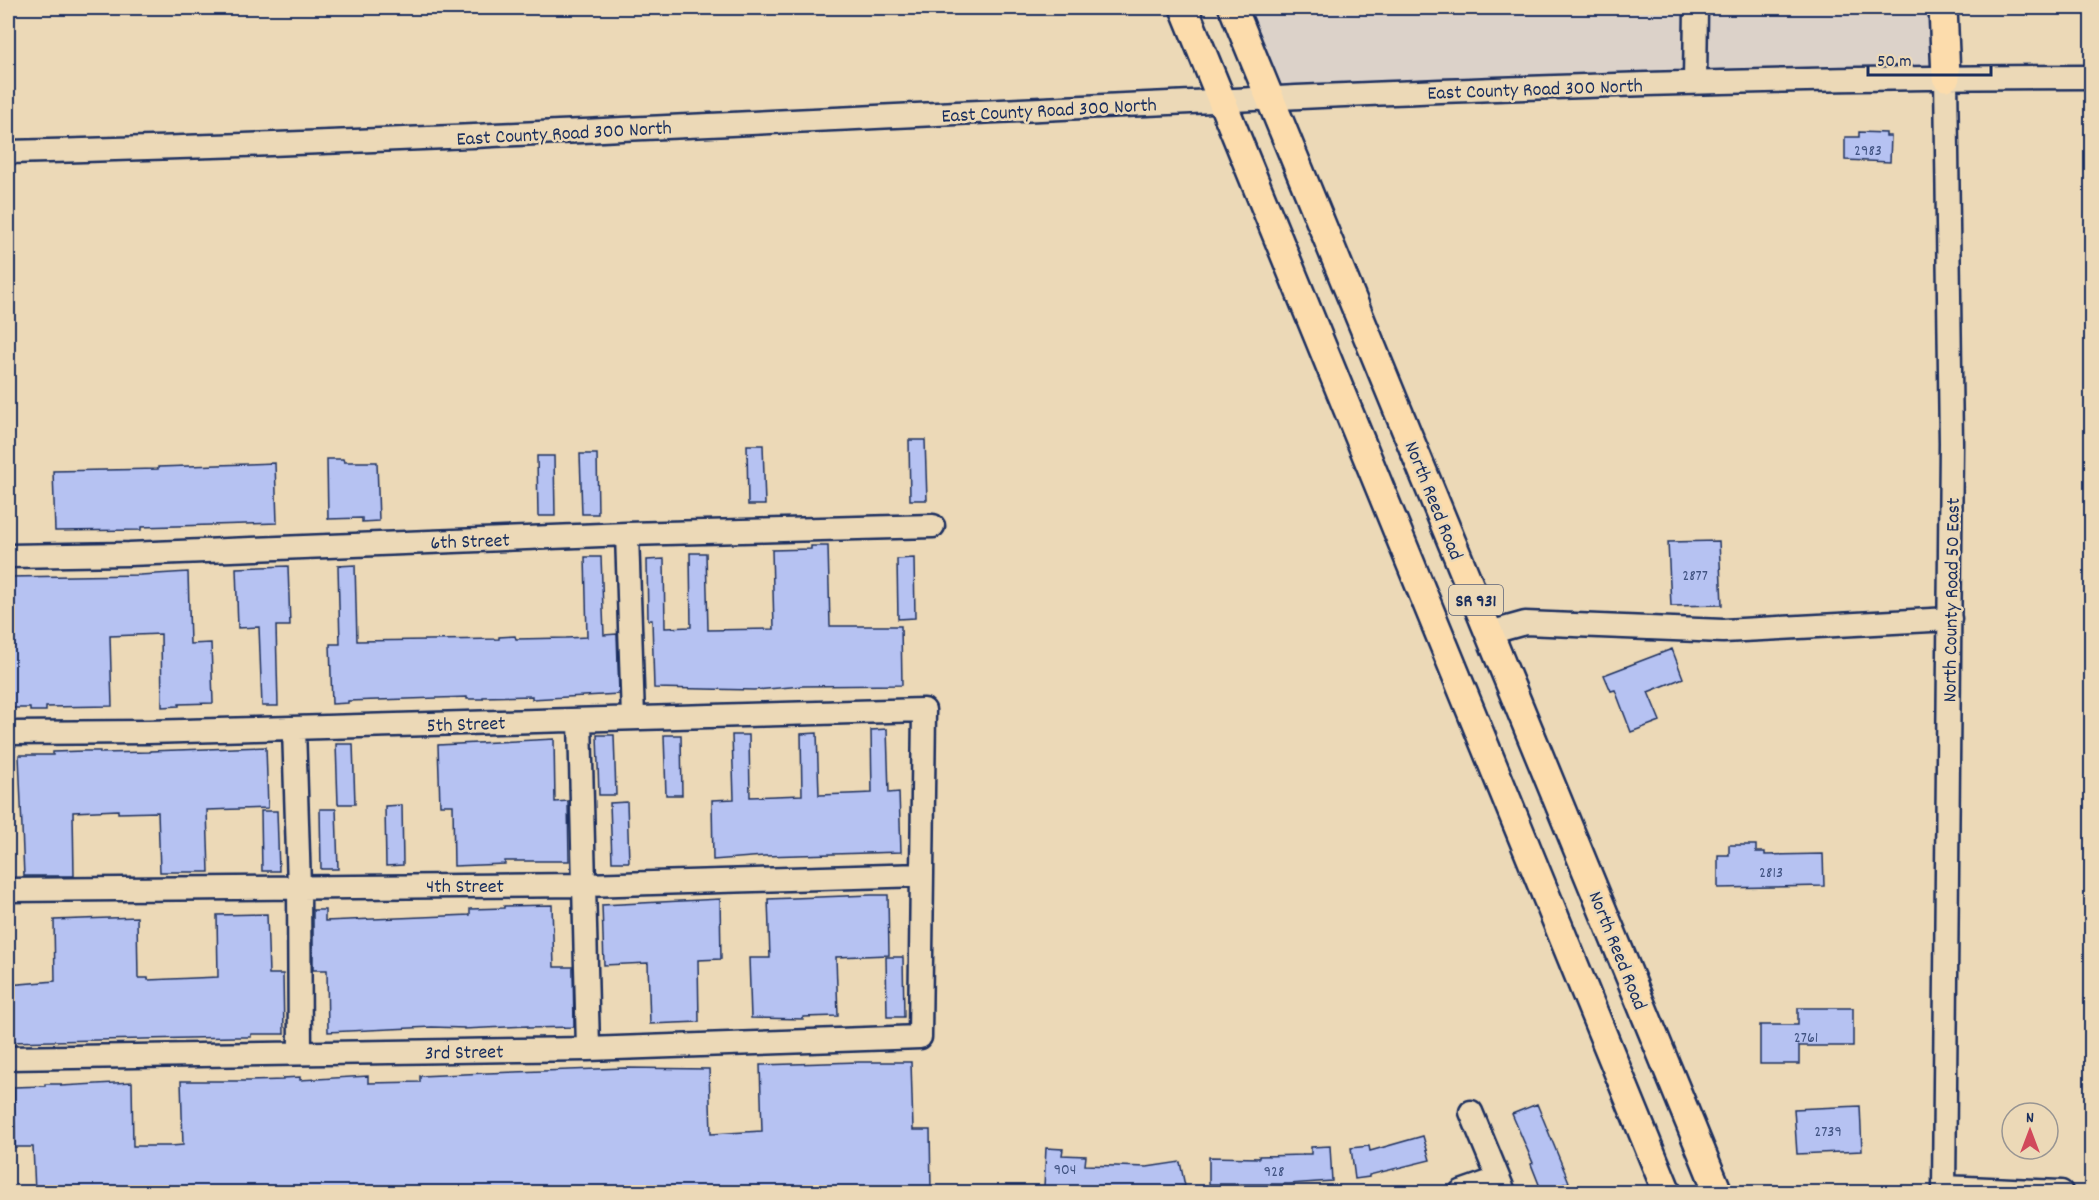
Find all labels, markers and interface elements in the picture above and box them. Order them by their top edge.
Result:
scale bar [1868,39,1991,77]
text: 50 m [1877,50,1912,75]
street label: East County Road 300 North [1427,73,1643,109]
street label: East County Road 300 North [941,92,1158,132]
street label: East County Road 300 North [456,115,673,155]
house number: 2983 [1854,140,1882,163]
street label: North Reed Road [1396,437,1469,565]
street label: North County Road 50 East [1937,497,1969,703]
street label: 6th Street [430,528,510,558]
house number: 2877 [1682,565,1708,588]
road number: SR 931 [1449,585,1503,615]
street label: 5th Street [426,711,506,741]
house number: 2813 [1759,862,1783,885]
street label: 4th Street [426,874,504,902]
street label: North Reed Road [1580,887,1653,1015]
house number: 2761 [1794,1027,1818,1050]
street label: 3rd Street [424,1039,504,1069]
north arrow [2000,1101,2060,1161]
text: N [2026,1107,2034,1130]
house number: 2739 [1814,1121,1842,1144]
house number: 904 [1054,1159,1076,1182]
house number: 928 [1264,1161,1284,1184]

